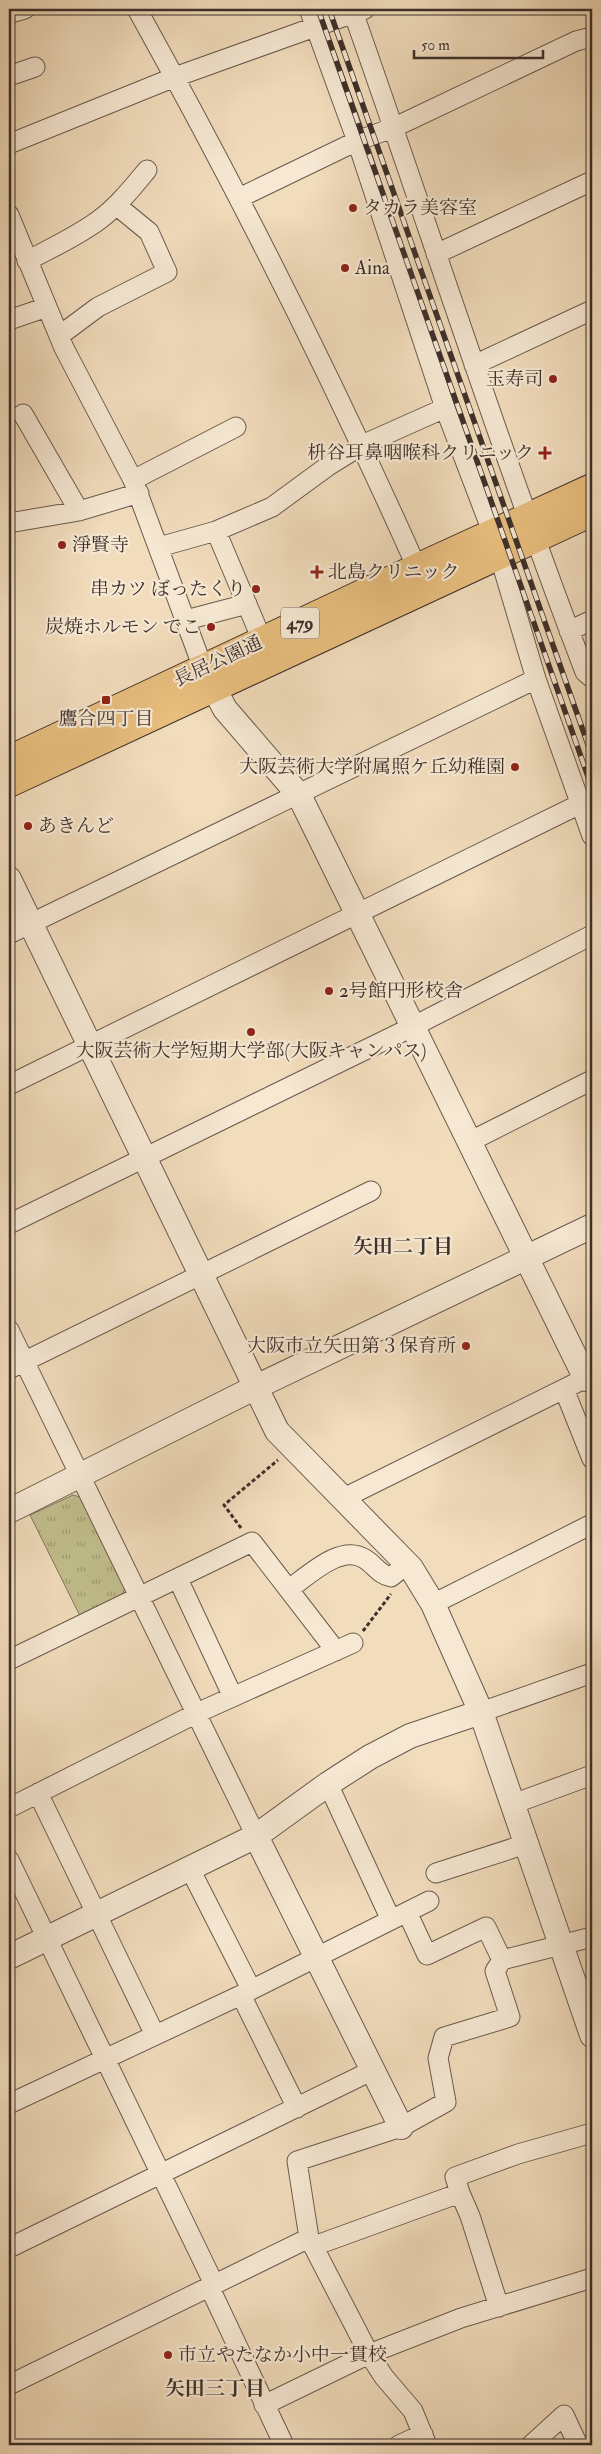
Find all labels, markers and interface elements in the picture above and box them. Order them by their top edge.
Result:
scale bar [414,28,542,60]
text: 50 m [421,36,450,55]
place label: タカラ美容室 [363,196,477,220]
marker: タカラ美容室 [347,202,359,214]
place label: Aina [354,256,390,280]
marker: Aina [339,262,351,274]
place label: 玉寿司 [486,367,543,391]
marker: 玉寿司 [547,373,559,385]
place label: 枡谷耳鼻咽喉科クリニック [307,441,534,465]
marker: 枡谷耳鼻咽喉科クリニック [538,446,552,460]
place label: 淨賢寺 [72,533,129,557]
marker: 淨賢寺 [56,539,68,551]
place label: 北島クリニック [328,560,460,584]
marker: 北島クリニック [310,565,324,579]
place label: 串カツ ぼったくり [90,577,246,601]
marker: 串カツ ぼったくり [250,583,262,595]
road number: 479 [281,608,319,638]
place label: 炭焼ホルモン でこ [45,615,201,639]
marker: 炭焼ホルモン でこ [205,621,217,633]
street label: 長居公園通 [170,630,266,692]
marker: 鷹合四丁目 [100,694,112,706]
place label: 鷹合四丁目 [58,707,154,731]
place label: 大阪芸術大学附属照ケ丘幼稚園 [239,755,505,779]
marker: 大阪芸術大学附属照ケ丘幼稚園 [509,761,521,773]
place label: あきんど [38,814,114,838]
marker: あきんど [22,820,34,832]
place label: 2号館円形校舎 [339,979,463,1003]
marker: 2号館円形校舎 [323,985,335,997]
marker: 大阪芸術大学短期大学部(大阪キャンパス) [245,1026,257,1038]
place label: 大阪芸術大学短期大学部(大阪キャンパス) [75,1039,427,1063]
district label: 矢田二丁目 [353,1234,453,1259]
place label: 大阪市立矢田第３保育所 [247,1334,456,1358]
marker: 大阪市立矢田第３保育所 [460,1340,472,1352]
place label: 市立やたなか小中一貫校 [178,2343,387,2367]
marker: 市立やたなか小中一貫校 [162,2349,174,2361]
district label: 矢田三丁目 [165,2376,265,2401]

